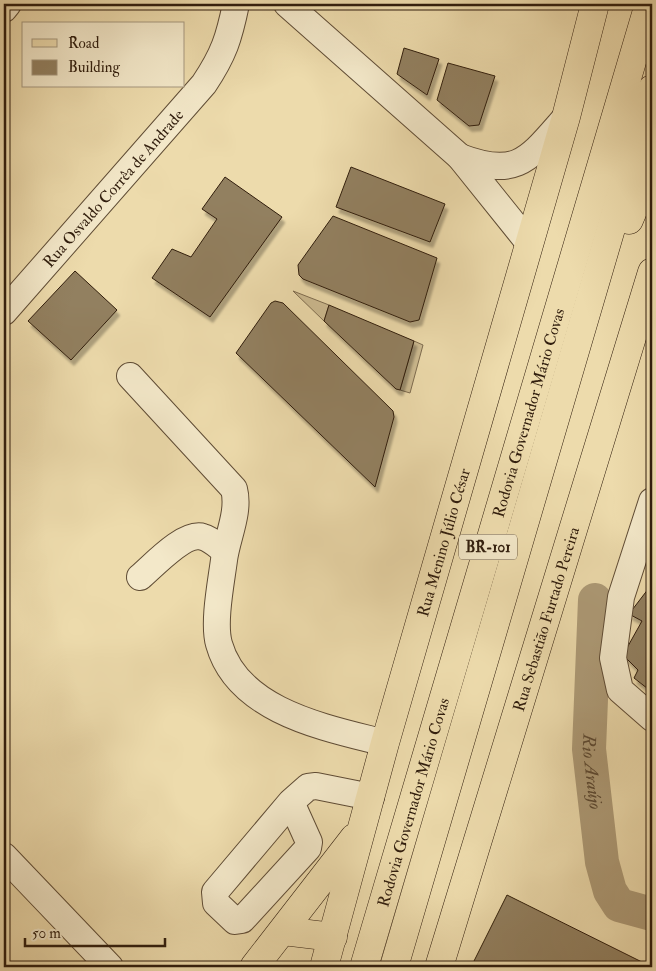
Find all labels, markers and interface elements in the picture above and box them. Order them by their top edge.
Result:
legend [22,22,185,88]
text: Road [68,34,100,53]
text: Building [68,58,120,77]
street label: Rua Osvaldo Corrêa de Andrade [39,105,188,272]
street label: Rodovia Governador Mário Covas [489,306,569,520]
street label: Rua Menino Júlio César [413,466,475,619]
street label: Rua Sebastião Furtado Pereira [509,524,584,714]
road number: BR-101 [459,534,517,560]
street label: Rodovia Governador Mário Covas [373,695,454,909]
water label: Rio Araújo [577,733,607,811]
scale bar [25,916,165,948]
text: 50 m [32,924,61,943]

